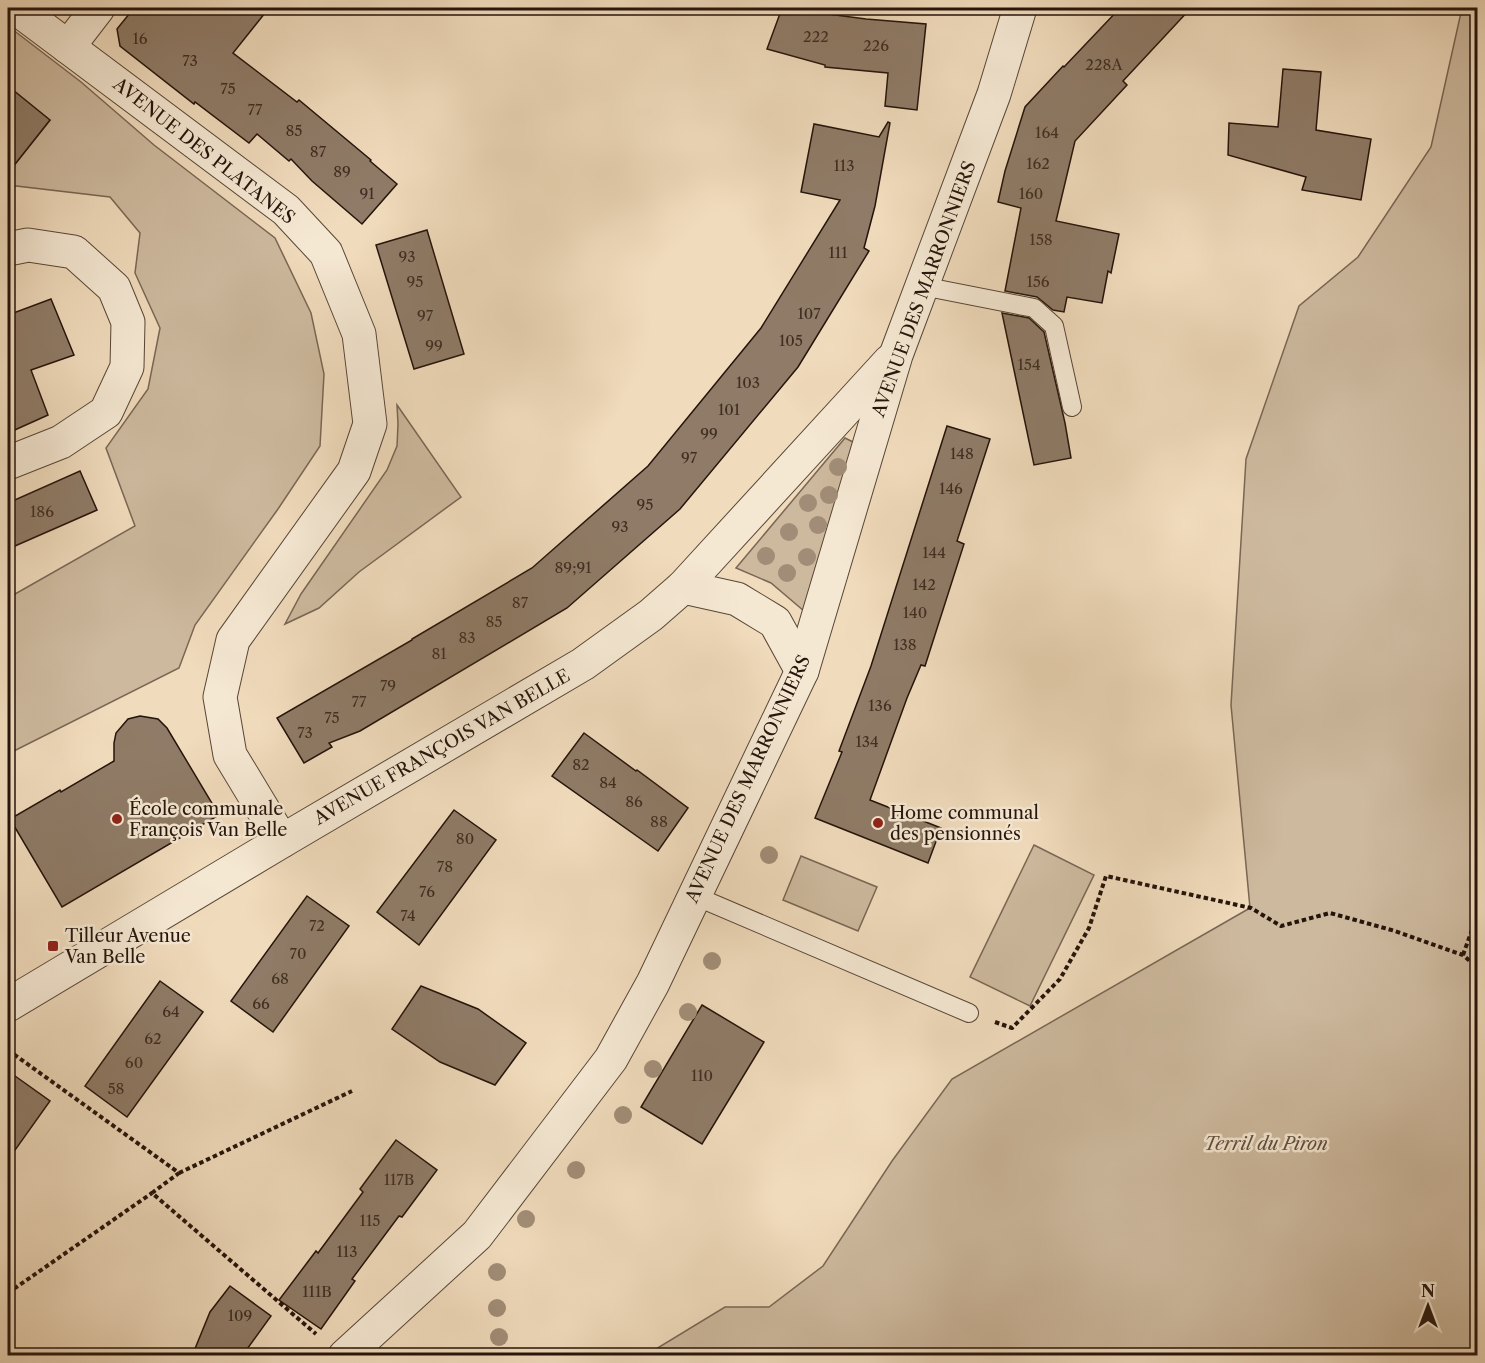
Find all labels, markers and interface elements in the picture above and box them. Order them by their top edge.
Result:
house number: 222 [803,27,829,46]
house number: 16 [132,29,148,48]
house number: 226 [863,36,889,55]
house number: 73 [182,51,198,70]
house number: 228A [1085,55,1124,74]
street label: AVENUE DES PLATANES [108,73,299,229]
house number: 75 [220,79,236,98]
house number: 77 [248,100,263,119]
house number: 85 [285,121,303,140]
house number: 164 [1035,123,1059,142]
house number: 87 [310,142,327,161]
house number: 162 [1026,154,1050,173]
house number: 113 [834,156,854,175]
street label: AVENUE DES MARRONNIERS [867,158,981,421]
house number: 89 [333,162,351,181]
house number: 91 [359,184,375,203]
house number: 160 [1019,184,1043,203]
house number: 158 [1029,230,1053,249]
house number: 111 [829,243,848,262]
house number: 93 [398,247,416,266]
house number: 95 [407,272,423,291]
house number: 156 [1026,272,1050,291]
house number: 107 [797,304,821,323]
house number: 97 [417,306,434,325]
house number: 105 [779,331,803,350]
house number: 99 [425,336,443,355]
house number: 154 [1017,355,1041,374]
house number: 103 [736,373,760,392]
house number: 101 [718,400,741,419]
house number: 99 [700,424,718,443]
house number: 148 [950,444,974,463]
house number: 97 [681,448,698,467]
house number: 146 [939,479,963,498]
house number: 95 [637,495,653,514]
house number: 186 [30,502,54,521]
house number: 93 [611,517,629,536]
house number: 144 [922,543,946,562]
house number: 89;91 [554,558,592,577]
house number: 142 [912,575,936,594]
house number: 87 [512,593,529,612]
house number: 140 [903,603,927,622]
house number: 85 [485,612,503,631]
house number: 83 [458,628,476,647]
house number: 138 [893,635,917,654]
house number: 81 [431,644,447,663]
street label: AVENUE DES MARRONNIERS [680,652,815,907]
street label: AVENUE FRANÇOIS VAN BELLE [309,664,574,830]
house number: 79 [380,676,396,695]
house number: 77 [352,692,367,711]
house number: 136 [868,696,892,715]
house number: 75 [324,708,340,727]
house number: 73 [297,723,313,742]
house number: 134 [855,732,879,751]
house number: 82 [572,755,590,774]
house number: 84 [599,773,617,792]
house number: 86 [625,792,643,811]
place label: École communale François Van Belle [129,797,287,841]
place label: Home communal des pensionnés [890,802,1039,845]
marker: École communale François Van Belle [110,812,124,826]
house number: 88 [650,812,668,831]
marker: Home communal des pensionnés [871,816,885,830]
house number: 80 [456,829,474,848]
house number: 78 [437,857,453,876]
house number: 76 [419,882,435,901]
house number: 74 [400,906,416,925]
house number: 72 [309,916,325,935]
place label: Tilleur Avenue Van Belle [64,925,191,968]
marker: Tilleur Avenue Van Belle [46,939,60,953]
house number: 70 [290,944,306,963]
house number: 68 [271,969,289,988]
house number: 66 [252,994,270,1013]
house number: 64 [162,1002,180,1021]
house number: 62 [144,1029,162,1048]
house number: 60 [125,1053,143,1072]
house number: 110 [691,1066,713,1085]
house number: 58 [107,1079,125,1098]
park label: Terril du Piron [1204,1133,1328,1155]
house number: 117B [384,1170,414,1189]
house number: 115 [360,1211,380,1230]
house number: 113 [337,1242,357,1261]
north arrow [1398,1276,1458,1336]
text: N [1421,1281,1435,1301]
house number: 111B [302,1282,332,1301]
house number: 109 [228,1306,252,1325]

